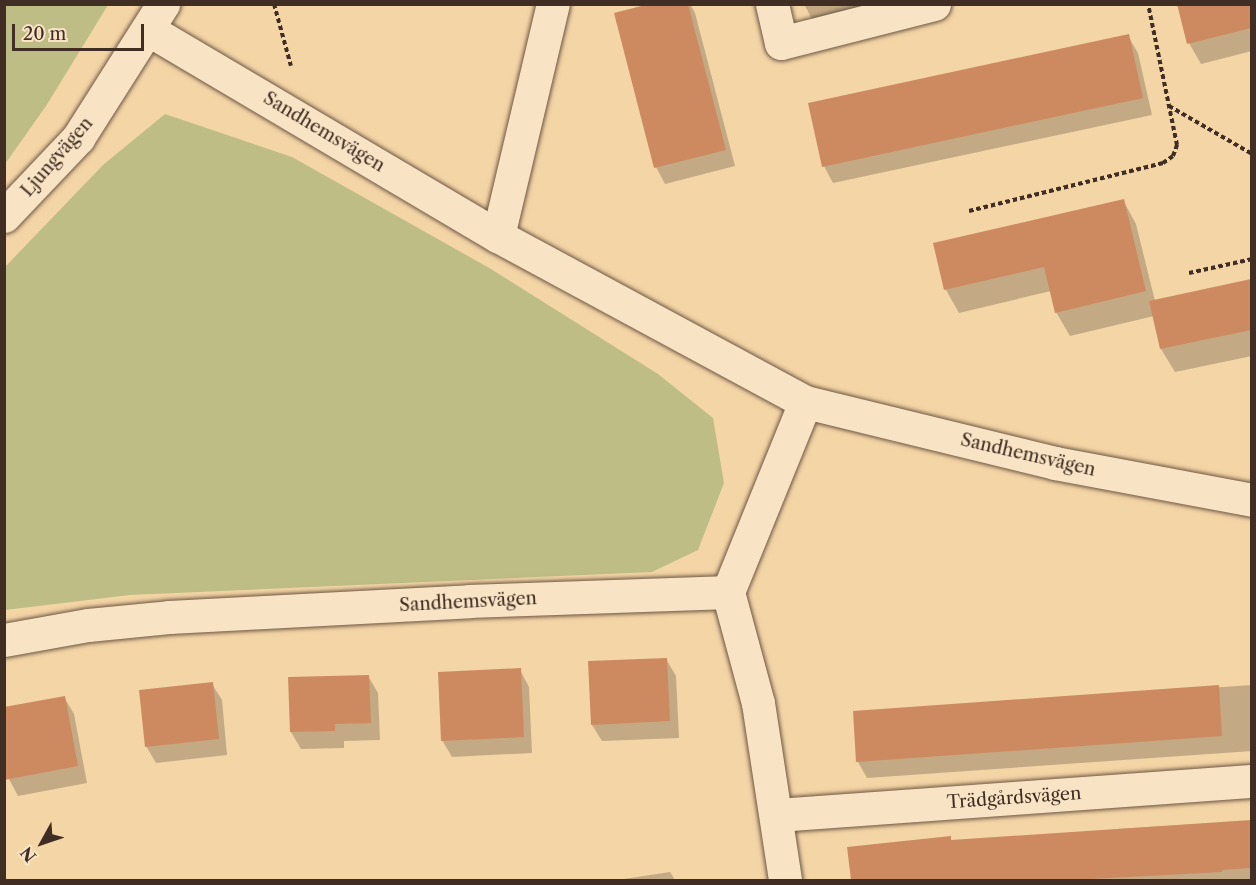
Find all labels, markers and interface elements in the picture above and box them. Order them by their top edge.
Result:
scale bar [15,12,147,50]
text: 20 m [23,23,66,45]
street label: Sandhemsvägen [259,87,389,177]
street label: Ljungvägen [17,113,97,201]
street label: Sandhemsvägen [958,429,1098,481]
street label: Sandhemsvägen [399,588,537,616]
street label: Trädgårdsvägen [946,783,1082,813]
north arrow [12,813,72,873]
text: N [16,843,40,866]

